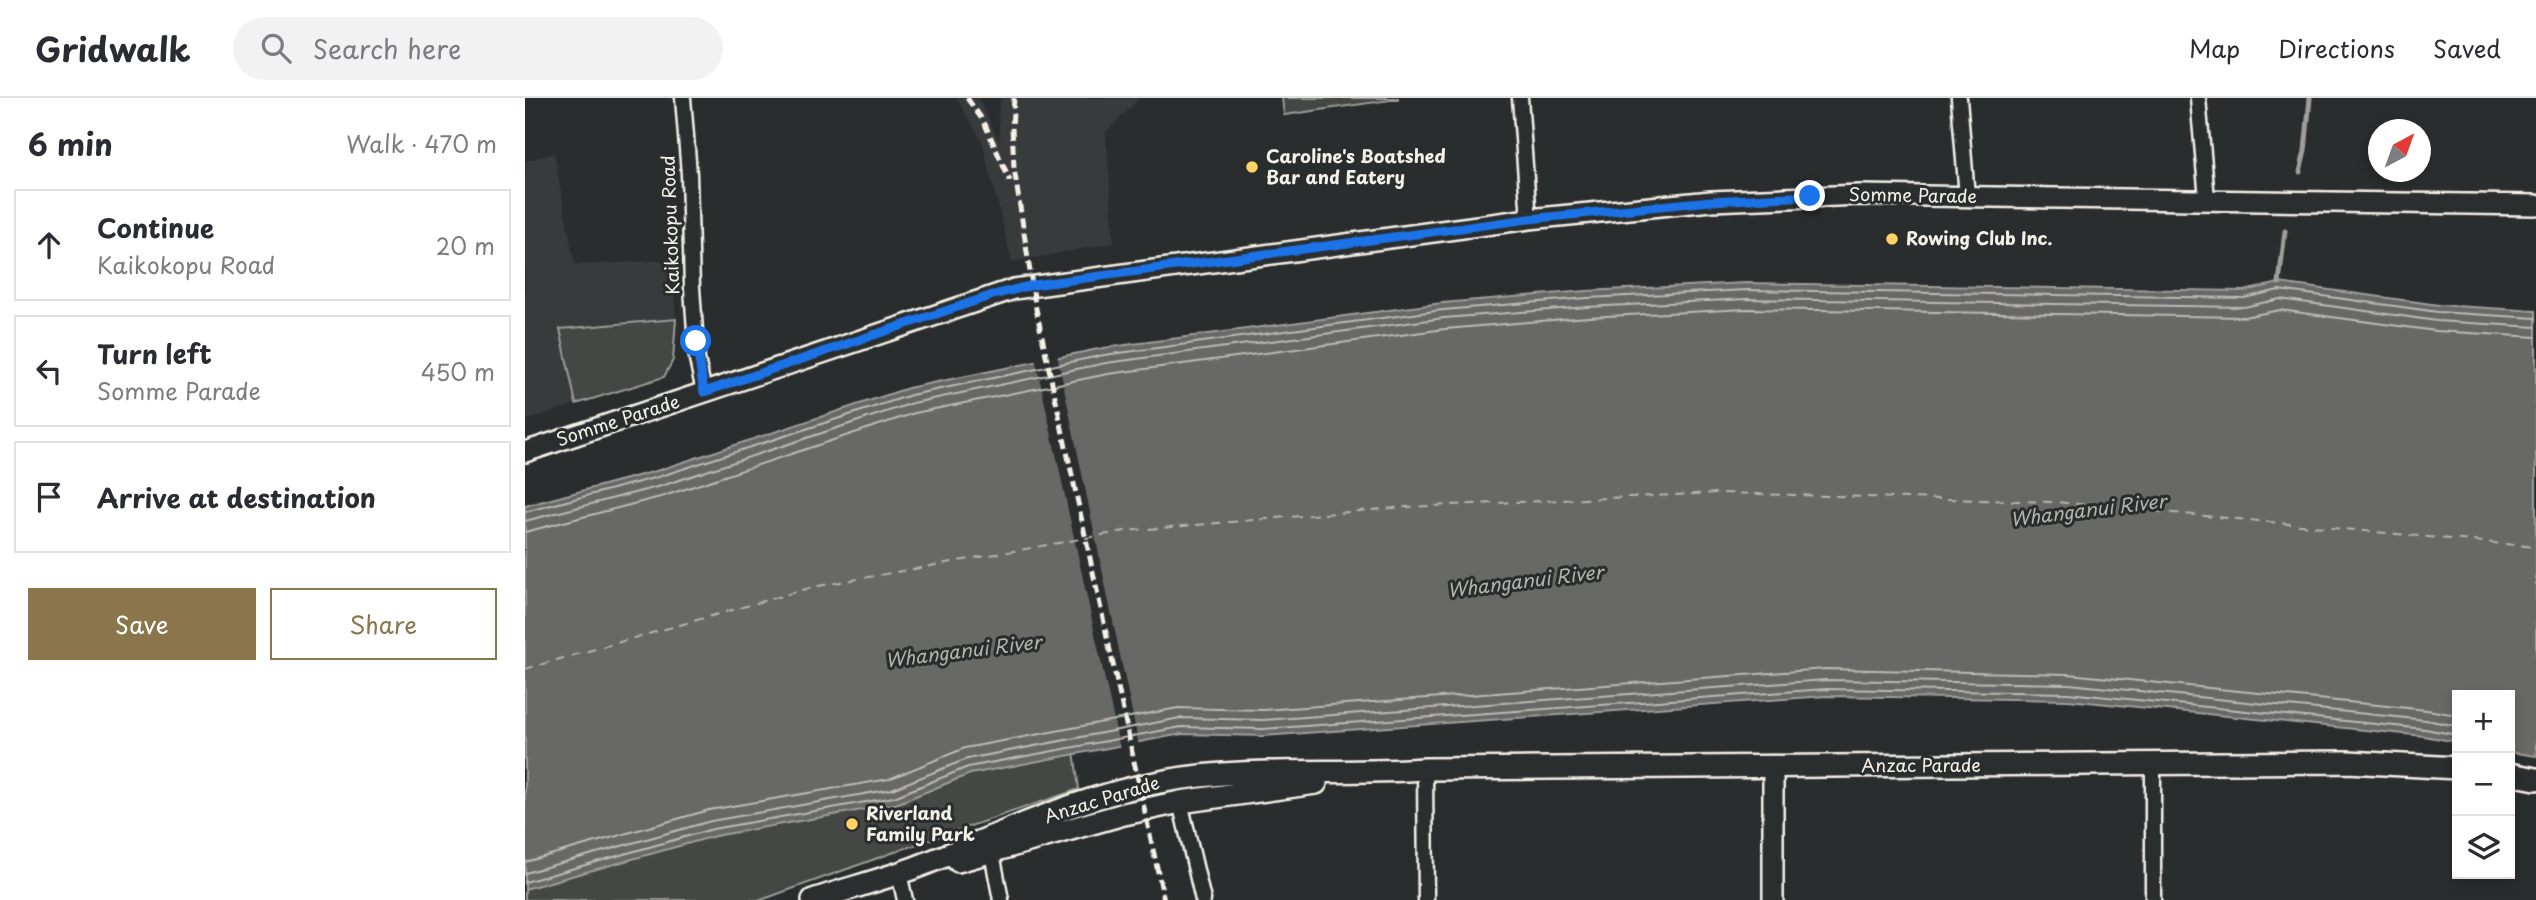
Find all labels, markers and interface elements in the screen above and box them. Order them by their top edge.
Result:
search box [233,17,723,80]
text: Gridwalk [35,23,191,73]
icon: search [257,29,295,67]
text: Search here [313,29,461,68]
text: Map [2189,30,2240,66]
text: Directions [2278,30,2395,66]
text: Saved [2433,30,2501,66]
north arrow [2368,119,2431,182]
text: 6 min [28,121,113,166]
text: Walk · 470 m [346,126,497,161]
place label: Caroline's Boatshed Bar and Eatery [1266,142,1446,190]
street label: Kaikokopu Road [654,155,685,295]
marker: Caroline's Boatshed Bar and Eatery [1244,159,1260,175]
route end [1794,180,1825,211]
street label: Somme Parade [1849,180,1977,209]
text: Continue [97,208,214,247]
place label: Rowing Club Inc. [1906,224,2052,251]
icon: ahead [30,226,68,264]
text: 20 m [436,228,495,263]
marker: Rowing Club Inc. [1884,231,1900,247]
text: Kaikokopu Road [97,247,275,282]
route start [680,325,711,356]
text: Turn left [97,334,212,373]
icon: left [30,352,68,390]
text: 450 m [421,354,495,389]
text: Somme Parade [97,373,261,408]
street label: Somme Parade [552,387,683,452]
icon: arrive [30,478,68,516]
text: Arrive at destination [97,478,376,517]
water label: Whanganui River [2008,485,2170,532]
water label: Whanganui River [1445,556,1607,603]
button: Save [28,588,256,660]
button: Share [270,588,497,660]
water label: Whanganui River [883,626,1045,673]
map controls [2452,690,2515,879]
button: + [2452,690,2515,753]
street label: Anzac Parade [1861,751,1981,778]
button: − [2452,753,2515,816]
street label: Anzac Parade [1040,768,1163,829]
place label: Riverland Family Park [866,799,975,847]
marker: Riverland Family Park [844,816,860,832]
button: layers [2452,816,2515,879]

